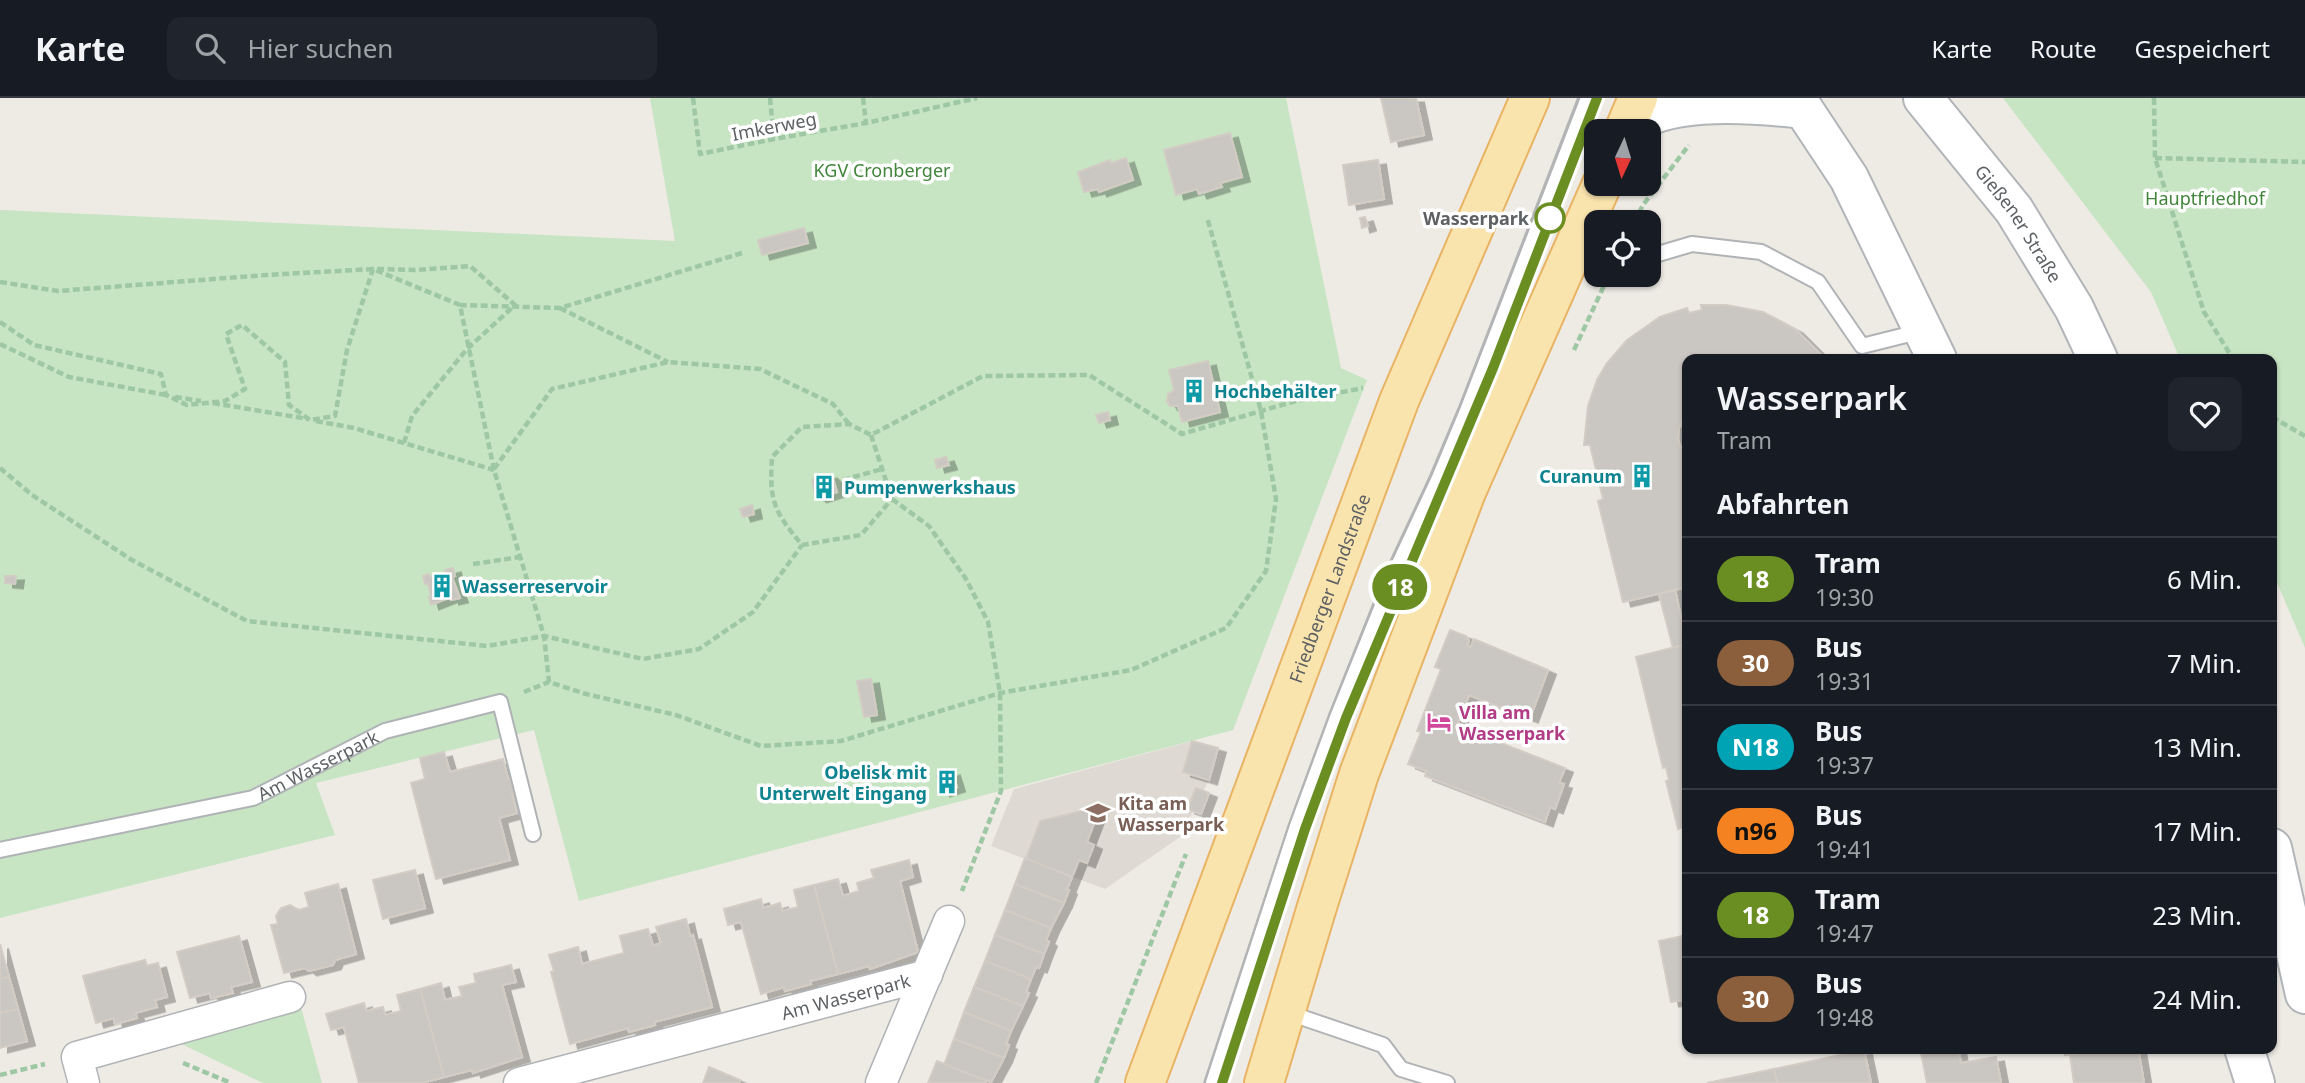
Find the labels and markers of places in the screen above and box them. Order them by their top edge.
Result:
marker: Wasserpark [1535,203,1565,233]
place label: Wasserpark [1423,206,1530,230]
building icon: Hochbehälter [1180,377,1208,405]
place label: Hochbehälter [1214,379,1337,403]
building icon: Curanum [1628,462,1656,490]
place label: Curanum [1539,464,1622,488]
building icon: Pumpenwerkshaus [810,473,838,501]
place label: Pumpenwerkshaus [844,475,1016,499]
building icon: Wasserreservoir [428,572,456,600]
place label: Wasserreservoir [462,574,608,598]
place label: Villa am Wasserpark [1459,700,1566,745]
hotel icon: Villa am Wasserpark [1425,708,1453,736]
place label: Obelisk mit Unterwelt Eingang [759,760,927,805]
building icon: Obelisk mit Unterwelt Eingang [933,768,961,796]
place label: Kita am Wasserpark [1118,791,1225,836]
school or university icon: Kita am Wasserpark [1084,799,1112,827]

